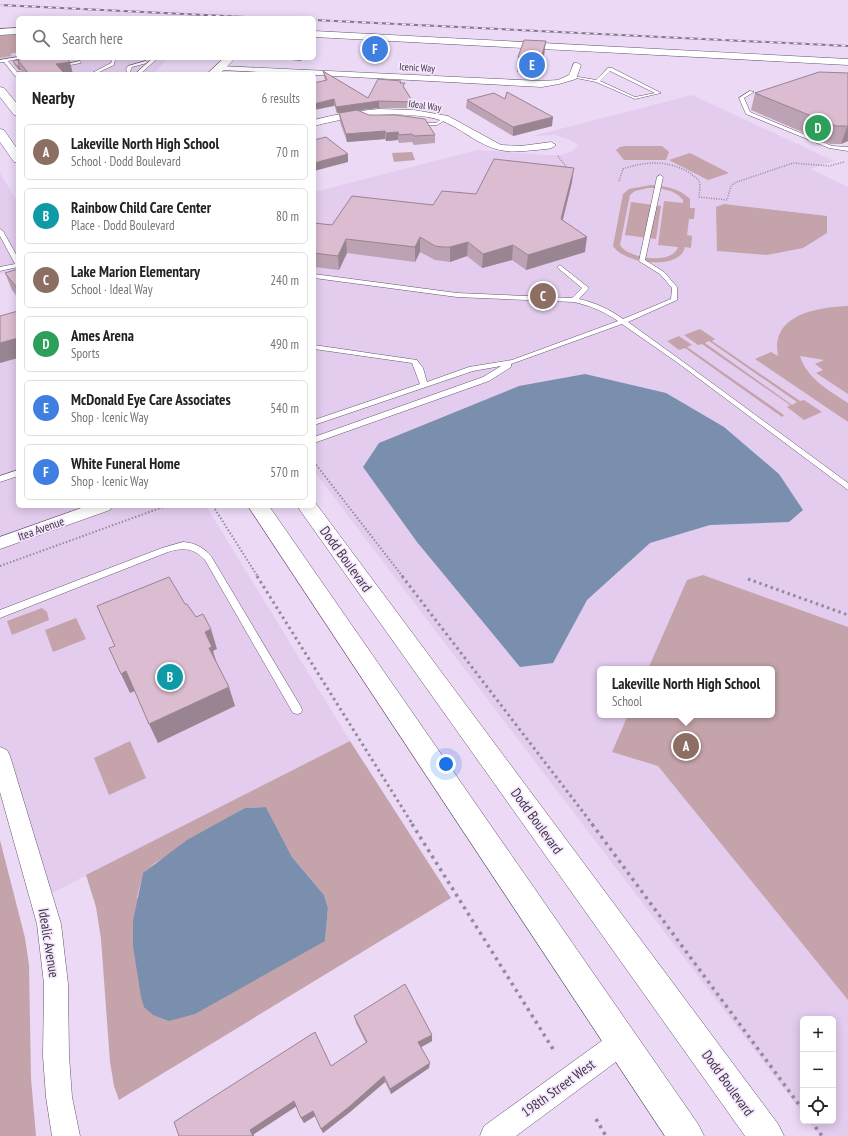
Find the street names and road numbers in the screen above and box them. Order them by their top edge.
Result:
street label: Icenic Way [399,60,435,75]
street label: Ideal Way [408,97,443,114]
street label: Itea Avenue [16,513,66,544]
street label: Dodd Boulevard [316,523,376,595]
street label: Dodd Boulevard [507,785,567,857]
street label: Idealic Avenue [35,907,63,979]
street label: Dodd Boulevard [698,1047,758,1119]
street label: 198th Street West [518,1055,599,1121]

